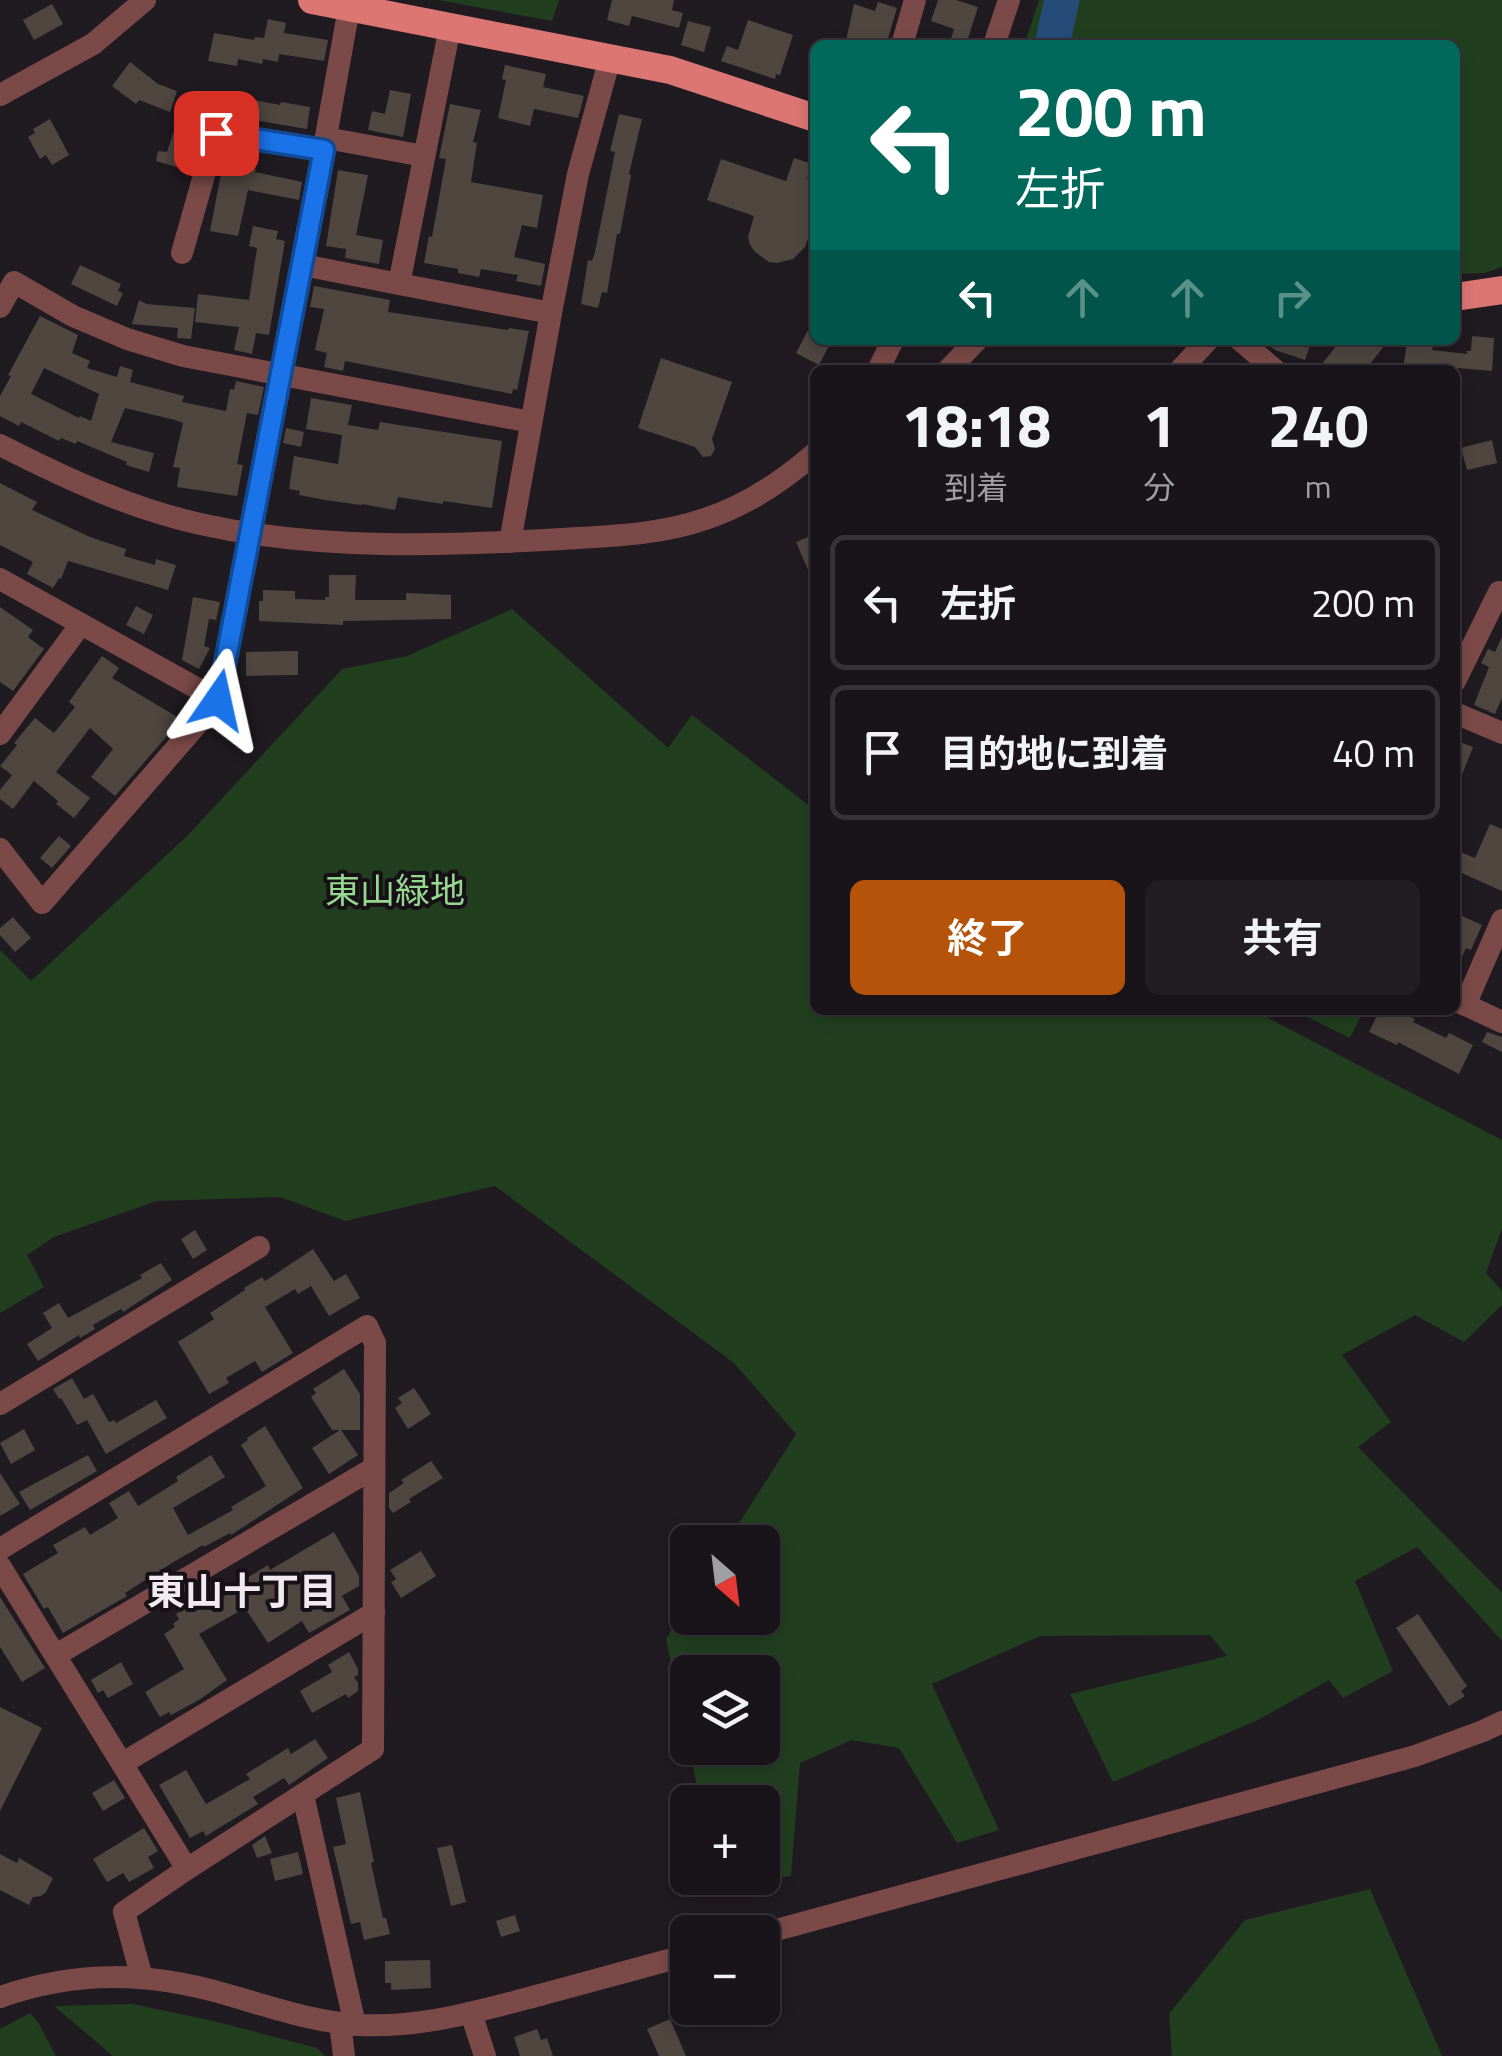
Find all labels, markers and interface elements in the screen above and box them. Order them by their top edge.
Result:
text: 200 m [1015,57,1207,163]
icon: left [850,80,980,210]
pin [174,91,259,176]
icon: arrive [189,106,244,161]
text: 左折 [1015,154,1105,222]
icon: left [950,270,1005,325]
icon: ahead [1055,270,1110,325]
icon: ahead [1160,270,1215,325]
icon: right [1265,270,1320,325]
text: 18:18 [901,379,1051,470]
text: 1 [1143,379,1176,470]
text: 240 [1268,379,1369,470]
text: m [1305,462,1332,510]
text: 到着 [944,463,1008,511]
text: 分 [1143,463,1175,511]
text: 左折 [940,574,1016,632]
text: 200 m [1311,574,1415,632]
icon: left [855,575,910,630]
position arrow [166,648,270,752]
text: 目的地に到着 [940,724,1168,782]
text: 40 m [1332,724,1415,782]
icon: arrive [855,725,910,780]
park label: 東山緑地 [325,863,465,917]
button: 終了 [850,880,1125,995]
button: 共有 [1145,880,1420,995]
north arrow [670,1525,780,1635]
map controls [670,1525,780,2025]
district label: 東山十丁目 [147,1562,337,1620]
button: layers [670,1655,780,1765]
button: + [670,1785,780,1895]
button: − [670,1915,780,2025]

